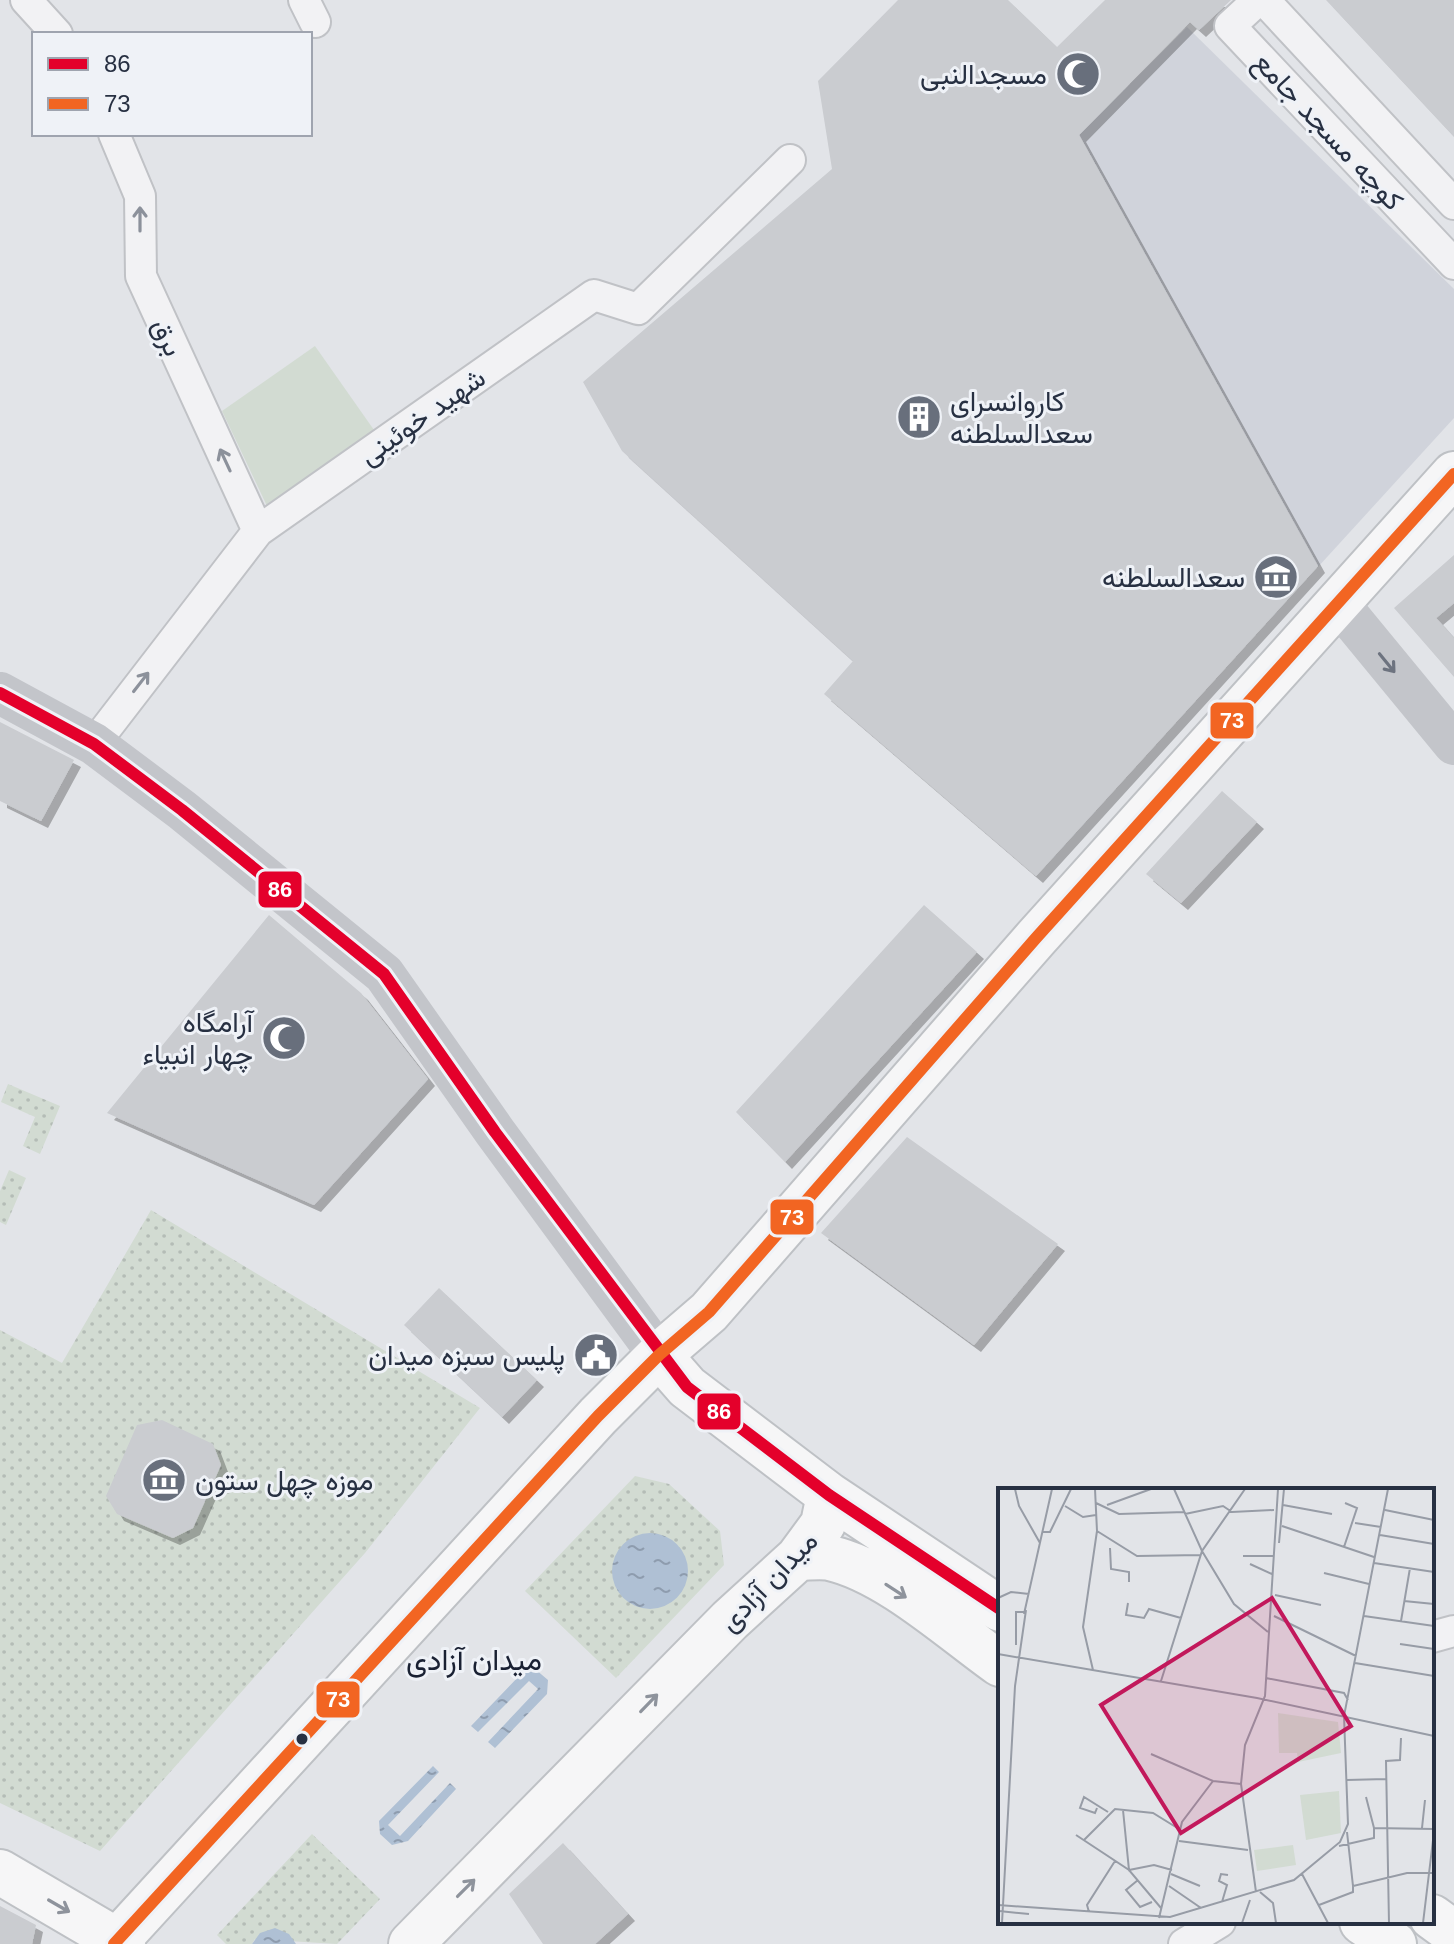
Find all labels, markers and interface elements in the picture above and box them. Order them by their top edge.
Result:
legend [32,32,312,136]
street label: کوچه مسجد جامع [1245,46,1410,219]
text: 86 [104,50,131,77]
mosque icon: مسجدالنبی [1054,50,1102,98]
place label: مسجدالنبی [920,59,1047,91]
text: 73 [104,90,131,117]
one-way arrow [132,206,148,233]
street label: برق [144,314,189,362]
street label: شهید خوئینی [353,362,492,473]
place label: کاروانسرای سعدالسلطنه [950,386,1093,449]
building icon: کاروانسرای سعدالسلطنه [895,393,943,441]
one-way arrow [217,448,232,472]
museum icon: سعدالسلطنه [1252,553,1300,601]
place label: سعدالسلطنه [1102,562,1245,593]
one-way arrow [1378,653,1396,673]
one-way arrow [133,672,150,694]
line badge: 73 [1209,701,1255,740]
text: 73 [1220,708,1244,733]
line badge: 86 [257,870,303,909]
text: 86 [268,877,292,902]
place label: آرامگاه چهار انبیاء [143,1007,256,1073]
mosque icon: آرامگاه چهار انبیاء [260,1014,308,1062]
line badge: 73 [769,1198,815,1236]
text: 73 [780,1205,804,1230]
public building icon: پلیس سبزه میدان [572,1331,620,1379]
place label: پلیس سبزه میدان [368,1340,565,1374]
line badge: 86 [696,1392,742,1431]
text: 86 [707,1399,731,1424]
museum icon: موزه چهل ستون [140,1456,188,1504]
place label: موزه چهل ستون [195,1465,373,1499]
inset map [998,1488,1434,1924]
street label: میدان آزادی [713,1525,825,1639]
one-way arrow [884,1583,907,1599]
district label: میدان آزادی [406,1643,542,1678]
line badge: 73 [315,1680,361,1719]
text: 73 [326,1687,350,1712]
one-way arrow [639,1693,658,1713]
unlabelled marker [294,1731,310,1747]
one-way arrow [456,1879,475,1898]
one-way arrow [47,1898,70,1914]

